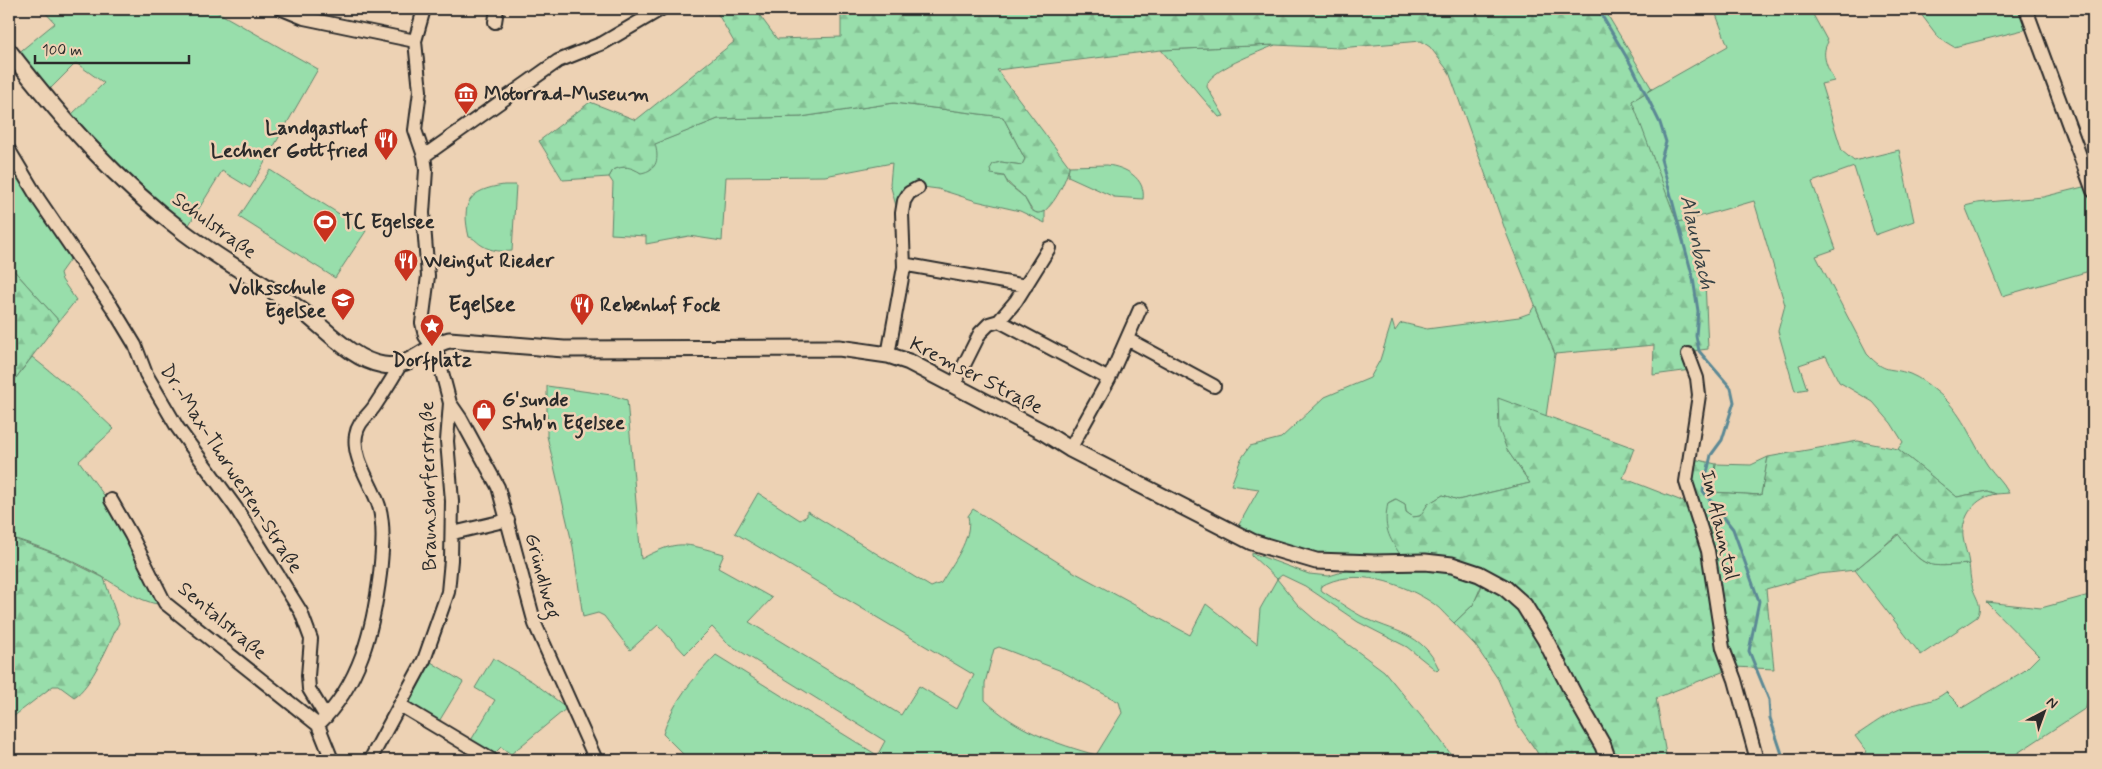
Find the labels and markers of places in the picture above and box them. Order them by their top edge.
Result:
museum icon: Motorrad-Museum [453,81,479,115]
place label: Motorrad-Museum [484,81,650,108]
place label: Landgasthof Lechner Gottfried [211,115,368,165]
restaurant icon: Landgasthof Lechner Gottfried [373,127,399,161]
sports icon: TC Egelsee [312,209,338,243]
place label: TC Egelsee [342,209,435,238]
restaurant icon: Weingut Rieder [393,248,419,282]
place label: Weingut Rieder [423,248,555,277]
place label: Volksschule Egelsee [229,275,326,325]
school or university icon: Volksschule Egelsee [330,287,356,321]
restaurant icon: Rebenhof Fock [569,292,595,326]
place label: Rebenhof Fock [600,292,720,319]
place icon: Dorfplatz [419,313,445,347]
place label: Dorfplatz [392,347,472,374]
place label: G'sunde Stub'n Egelsee [502,387,625,439]
shop icon: G'sunde Stub'n Egelsee [471,398,497,432]

